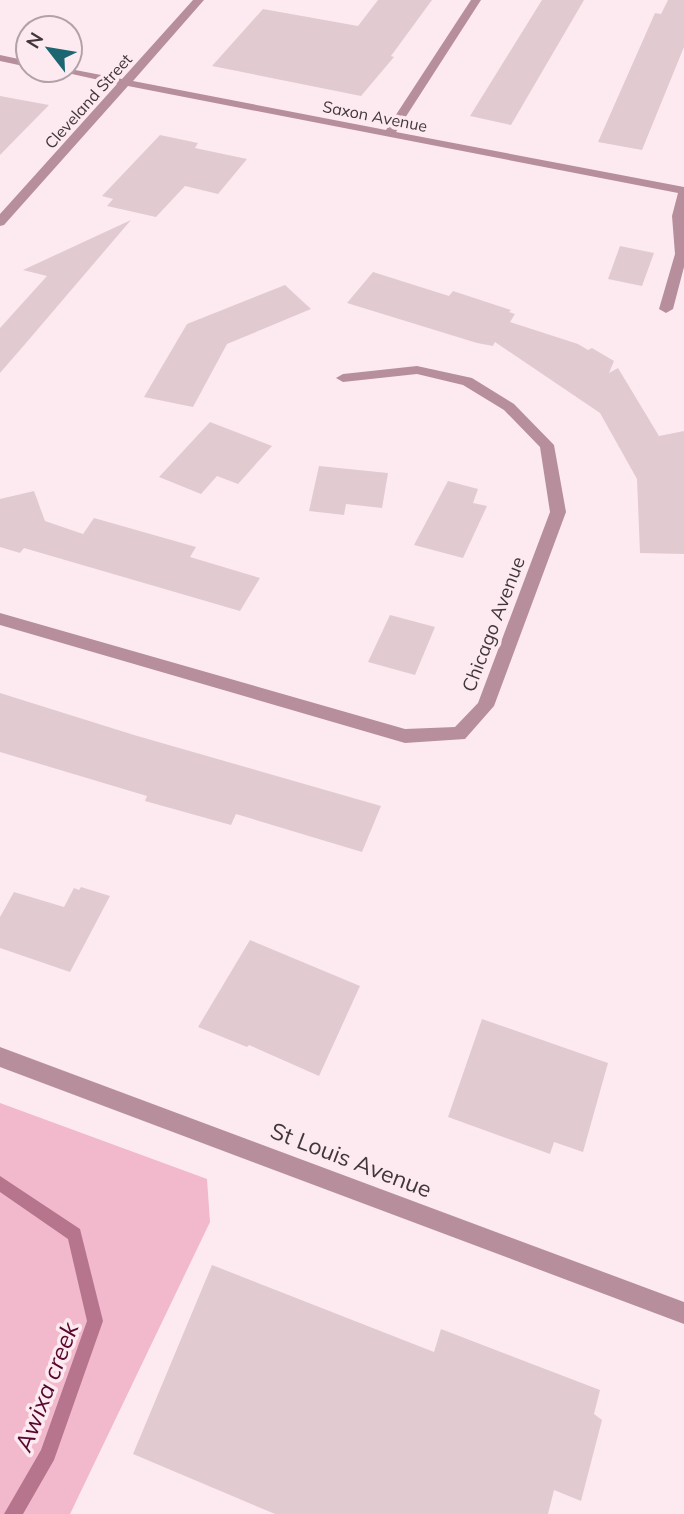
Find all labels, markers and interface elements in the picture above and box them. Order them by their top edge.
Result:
north arrow [14,14,84,84]
text: N [20,28,48,53]
street label: Cleveland Street [40,49,136,153]
street label: Saxon Avenue [321,96,429,136]
street label: Chicago Avenue [456,553,530,695]
street label: St Louis Avenue [267,1116,436,1204]
water label: Awixa creek [7,1317,85,1456]

